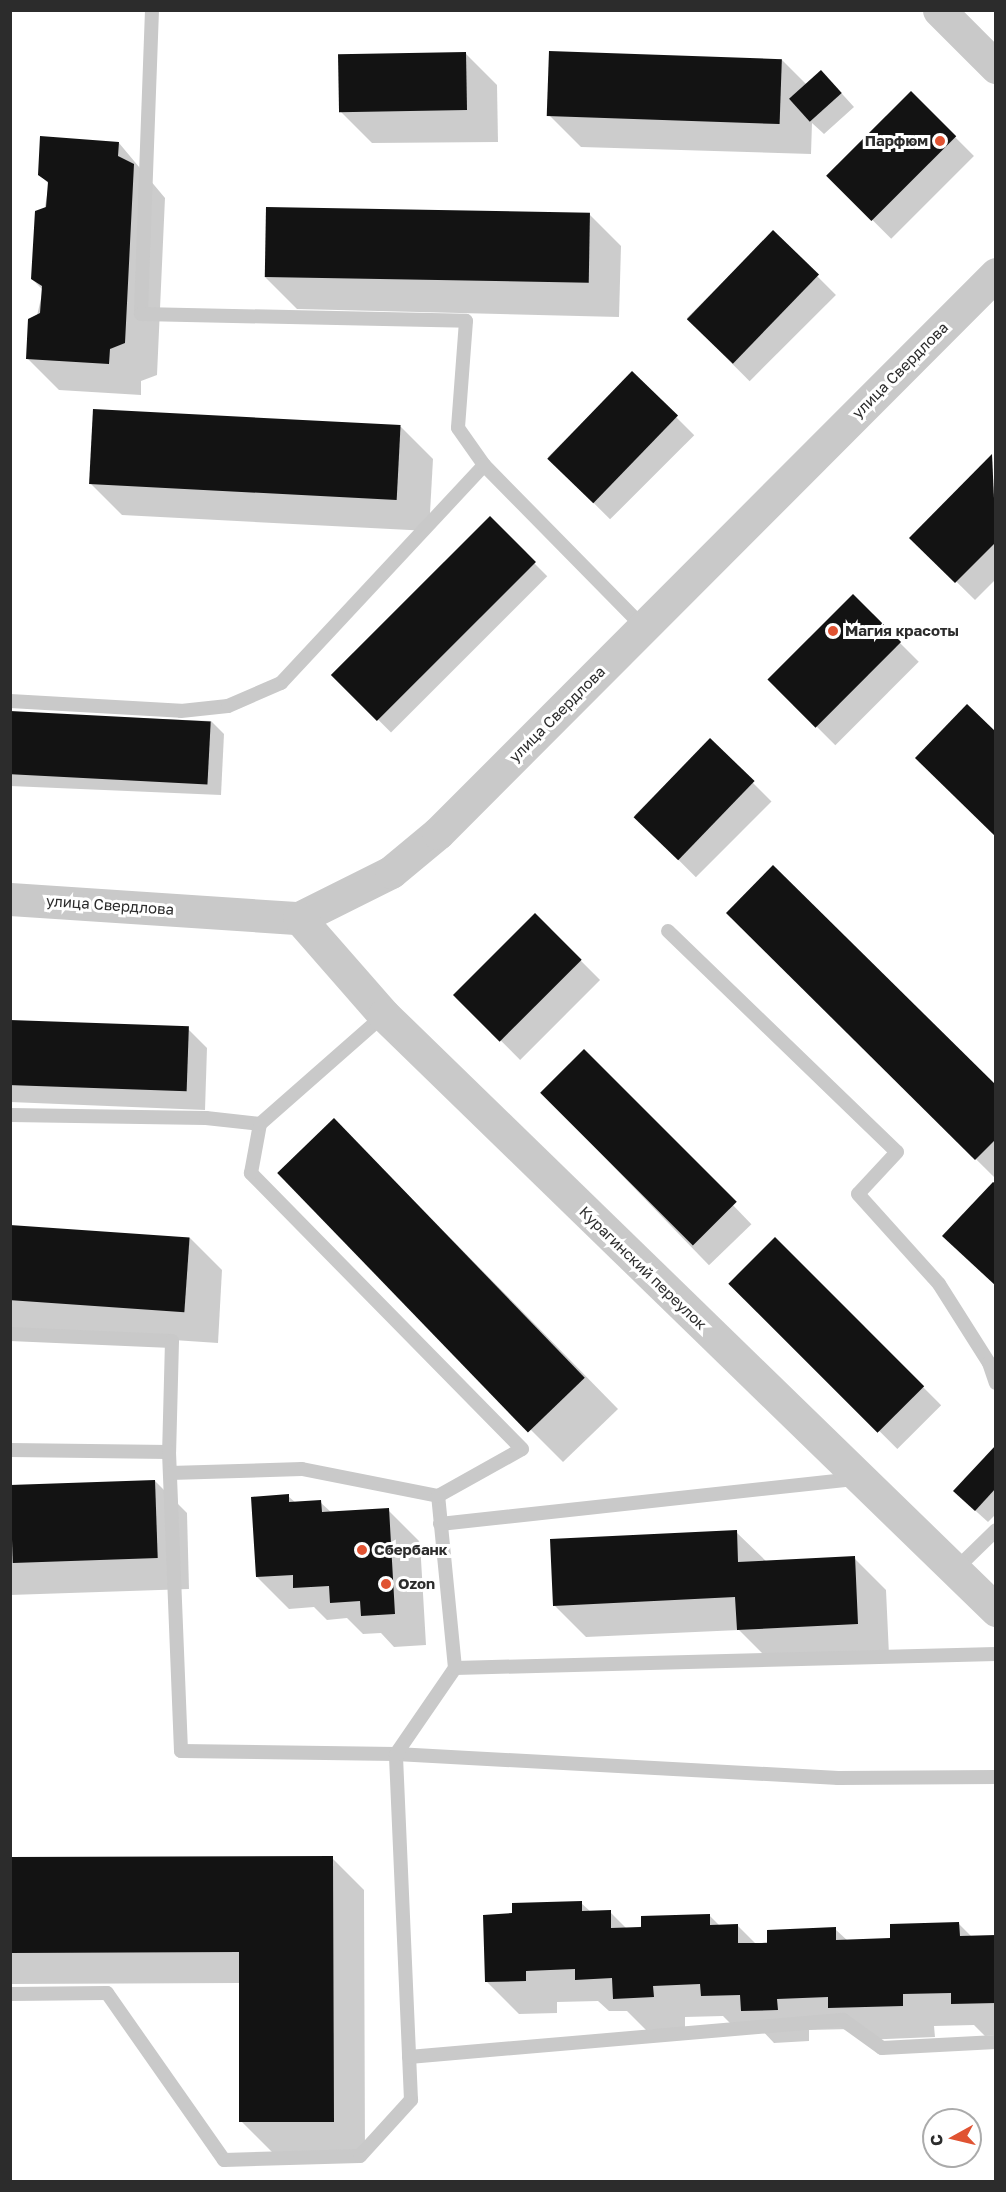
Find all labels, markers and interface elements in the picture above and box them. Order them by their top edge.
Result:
place label: Парфюм [865,132,928,150]
marker: Парфюм [933,134,947,148]
street label: улица Свердлова [848,318,952,422]
place label: Магия красоты [845,622,959,640]
marker: Магия красоты [826,624,840,638]
street label: улица Свердлова [505,662,609,766]
street label: улица Свердлова [45,892,175,918]
street label: Курагинский переулок [576,1203,710,1333]
place label: Сбербанк [374,1541,447,1559]
marker: Сбербанк [355,1543,369,1557]
place label: Ozon [398,1575,435,1593]
marker: Ozon [379,1577,393,1591]
north arrow [922,2108,982,2168]
text: С [925,2133,947,2147]

